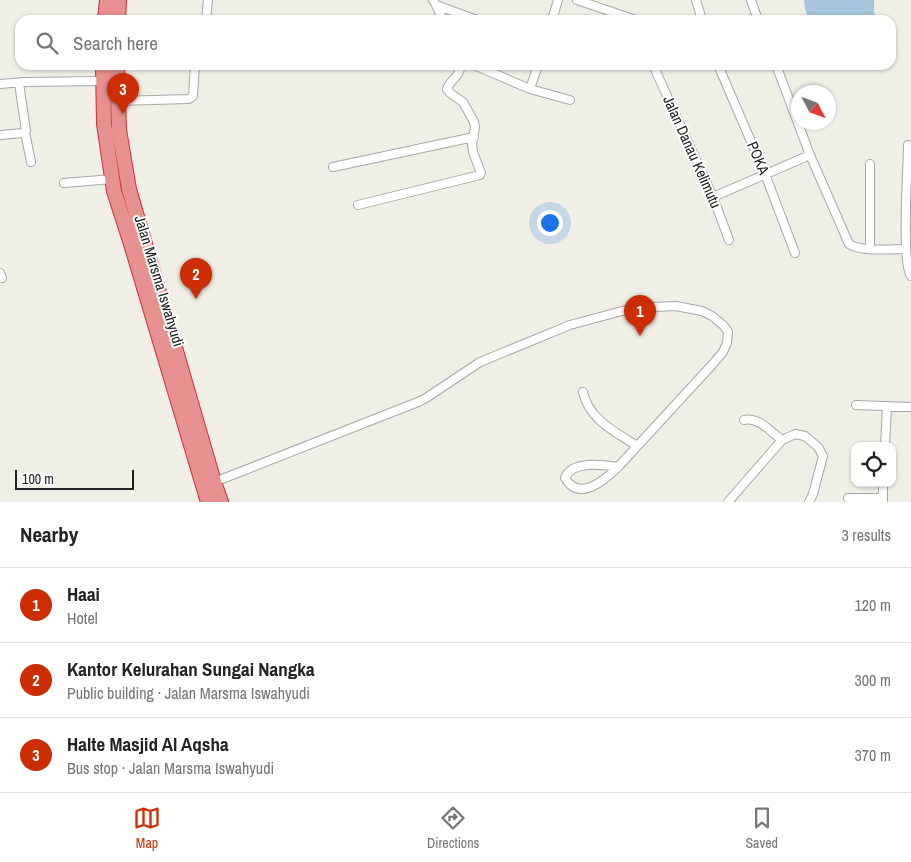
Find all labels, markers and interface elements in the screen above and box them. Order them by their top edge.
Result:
search box [15,15,896,70]
icon: search [33,29,61,57]
text: Search here [73,30,158,56]
pin: 3 [107,73,139,114]
north arrow [791,85,836,130]
street label: Jalan Danau Kelimutu [658,92,727,211]
street label: POKA [742,138,775,178]
your location [537,210,563,236]
street label: Jalan Marsma Iswahyudi [130,213,189,349]
pin: 2 [180,258,212,299]
pin: 1 [624,295,656,336]
map controls [851,442,896,487]
button: locate [851,442,896,487]
scale bar [15,467,134,490]
text: 100 m [22,470,54,488]
text: Nearby [20,520,78,549]
text: 3 results [841,524,891,546]
text: Haai [67,581,100,607]
text: 1 [32,594,40,616]
text: 120 m [855,594,891,616]
text: Hotel [67,607,98,629]
text: Kantor Kelurahan Sungai Nangka [67,656,315,682]
text: 2 [32,669,40,691]
text: 300 m [855,669,891,691]
text: Public building · Jalan Marsma Iswahyudi [67,682,310,704]
text: Halte Masjid Al Aqsha [67,731,229,757]
text: 3 [32,744,40,766]
text: 370 m [855,744,891,766]
text: Bus stop · Jalan Marsma Iswahyudi [67,757,274,779]
tab: Map [133,804,161,852]
tab: Directions [427,804,479,852]
tab: Saved [745,804,778,852]

